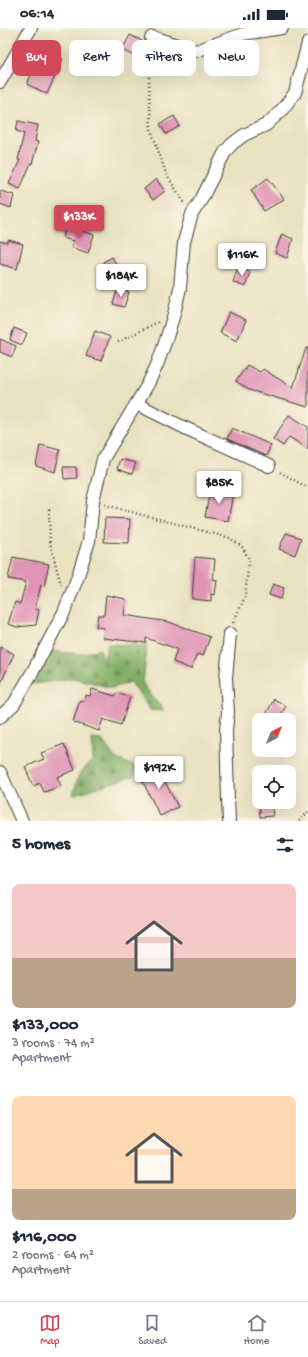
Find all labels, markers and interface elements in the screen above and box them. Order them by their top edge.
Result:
text: 06:14 [20,5,54,23]
chip: Buy [12,40,61,76]
chip: Rent [69,40,124,76]
chip: Filters [132,40,196,76]
chip: New [204,40,259,76]
pin: $133K [51,205,107,239]
text: $133K [63,210,95,225]
pin: $116K [214,243,270,277]
text: $116K [227,248,257,263]
pin: $184K [93,264,149,298]
text: $184K [105,269,137,284]
pin: $85K [195,471,243,505]
text: $85K [206,476,232,491]
north arrow [252,713,296,757]
map controls [252,713,296,809]
pin: $192K [131,756,187,790]
text: $192K [143,761,175,776]
button: locate [252,765,296,809]
icon: filters [274,834,296,856]
text: 5 homes [12,835,70,855]
icon: home [118,910,190,982]
text: $133,000 [12,1016,78,1036]
text: 3 rooms · 74 m² [12,1036,95,1051]
text: Apartment [12,1051,71,1066]
icon: home [118,1122,190,1194]
text: $116,000 [12,1228,76,1248]
text: 2 rooms · 64 m² [12,1248,94,1263]
text: Apartment [12,1263,71,1278]
tab: Map [39,1312,61,1348]
tab: Saved [138,1312,166,1348]
tab: Home [244,1312,269,1348]

